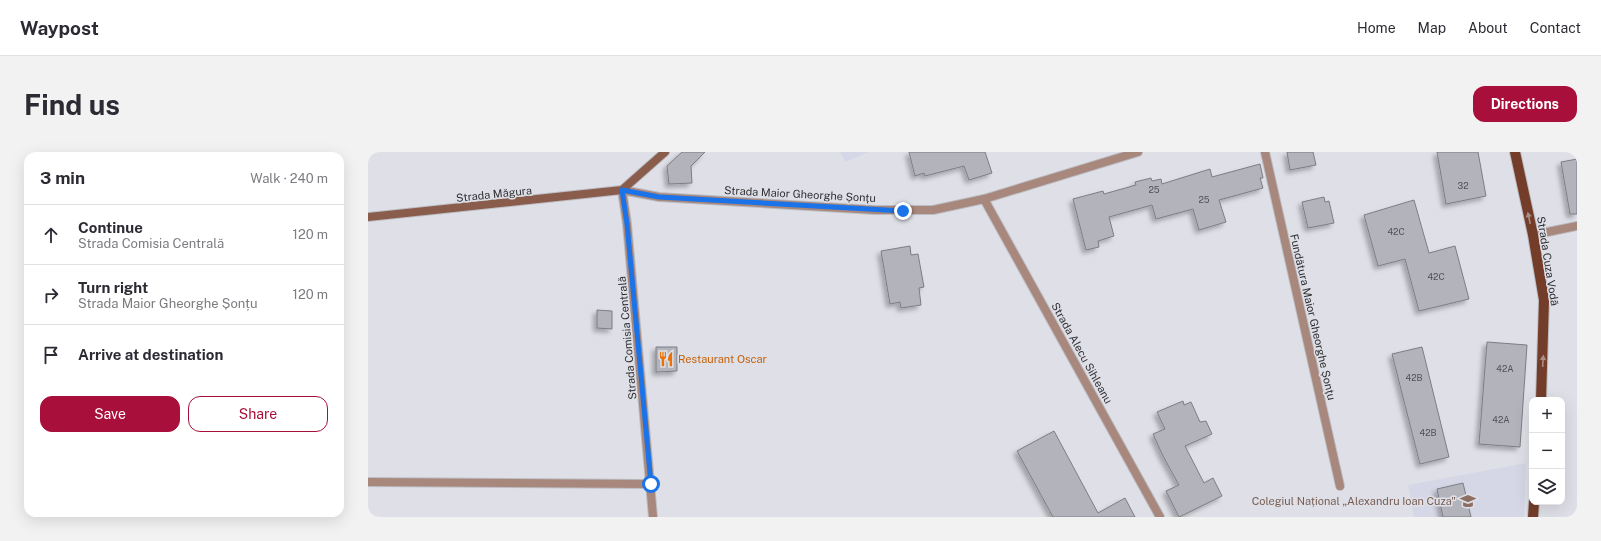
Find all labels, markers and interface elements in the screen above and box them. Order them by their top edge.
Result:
text: Waypost [20,17,99,39]
text: Home [1357,20,1396,36]
text: Map [1418,20,1446,36]
text: About [1468,20,1508,36]
text: Contact [1530,20,1581,36]
button: Directions [1473,86,1577,122]
text: Find us [24,88,120,121]
text: 3 min [40,168,85,188]
text: Walk · 240 m [250,171,328,186]
house number: 32 [1457,180,1469,191]
street label: Strada Măgura [456,184,532,204]
street label: Strada Maior Gheorghe Șonțu [724,184,876,204]
house number: 25 [1148,184,1160,195]
house number: 25 [1198,194,1210,205]
route end [894,202,912,220]
one-way arrow [1526,212,1532,225]
street label: Strada Cuza Vodă [1535,215,1561,307]
text: Continue [78,219,143,236]
icon: ahead [40,224,62,246]
house number: 42C [1387,226,1405,237]
text: 120 m [293,227,328,242]
street label: Fundătura Maior Gheorghe Șonțu [1288,233,1338,401]
text: Strada Comisia Centrală [78,236,224,251]
house number: 42C [1427,271,1445,282]
street label: Strada Comisia Centrală [616,276,638,400]
text: Turn right [78,279,148,296]
icon: right [40,284,62,306]
text: 120 m [293,287,328,302]
text: Strada Maior Gheorghe Șonțu [78,296,258,311]
street label: Strada Alecu Sihleanu [1049,300,1115,406]
icon: arrive [40,344,62,366]
text: Arrive at destination [78,346,223,363]
restaurant icon: Restaurant Oscar [657,350,675,368]
place label: Restaurant Oscar [678,353,767,365]
one-way arrow [1540,355,1547,367]
house number: 42A [1496,363,1514,374]
house number: 42B [1405,372,1423,383]
button: Save [40,396,180,432]
button: Share [188,396,328,432]
map controls [1529,397,1565,505]
button: + [1529,397,1565,433]
house number: 42A [1492,414,1510,425]
house number: 42B [1419,427,1437,438]
button: − [1529,433,1565,469]
button: layers [1529,469,1565,505]
route start [642,475,660,493]
school or university icon: Colegiul Național „Alexandru Ioan Cuza" [1459,492,1477,510]
place label: Colegiul Național „Alexandru Ioan Cuza" [1252,495,1456,507]

